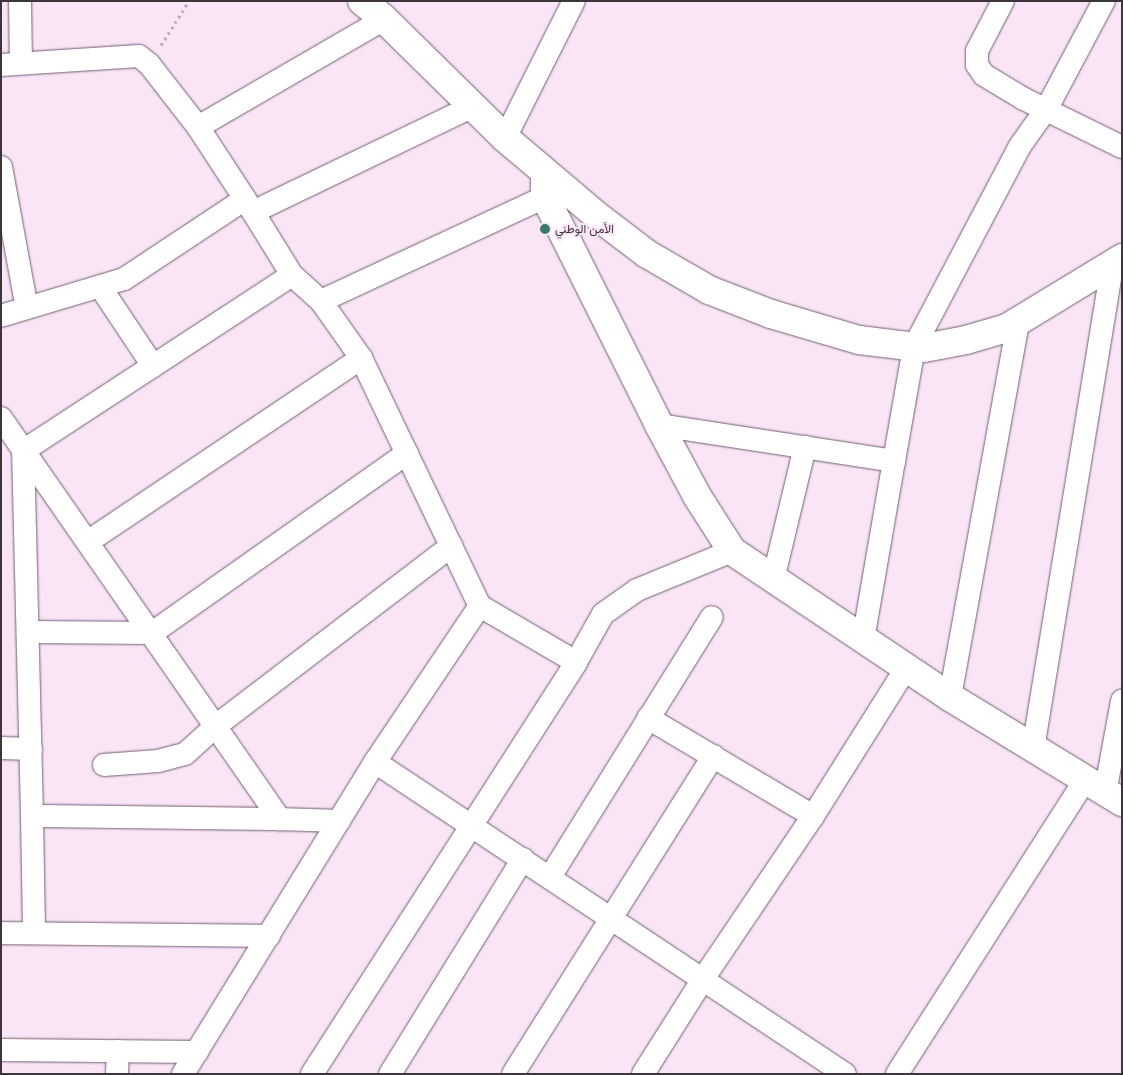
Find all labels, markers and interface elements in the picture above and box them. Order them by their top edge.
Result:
place label: الأمن الوطني [555,222,614,236]
marker: الأمن الوطني [539,223,551,235]

